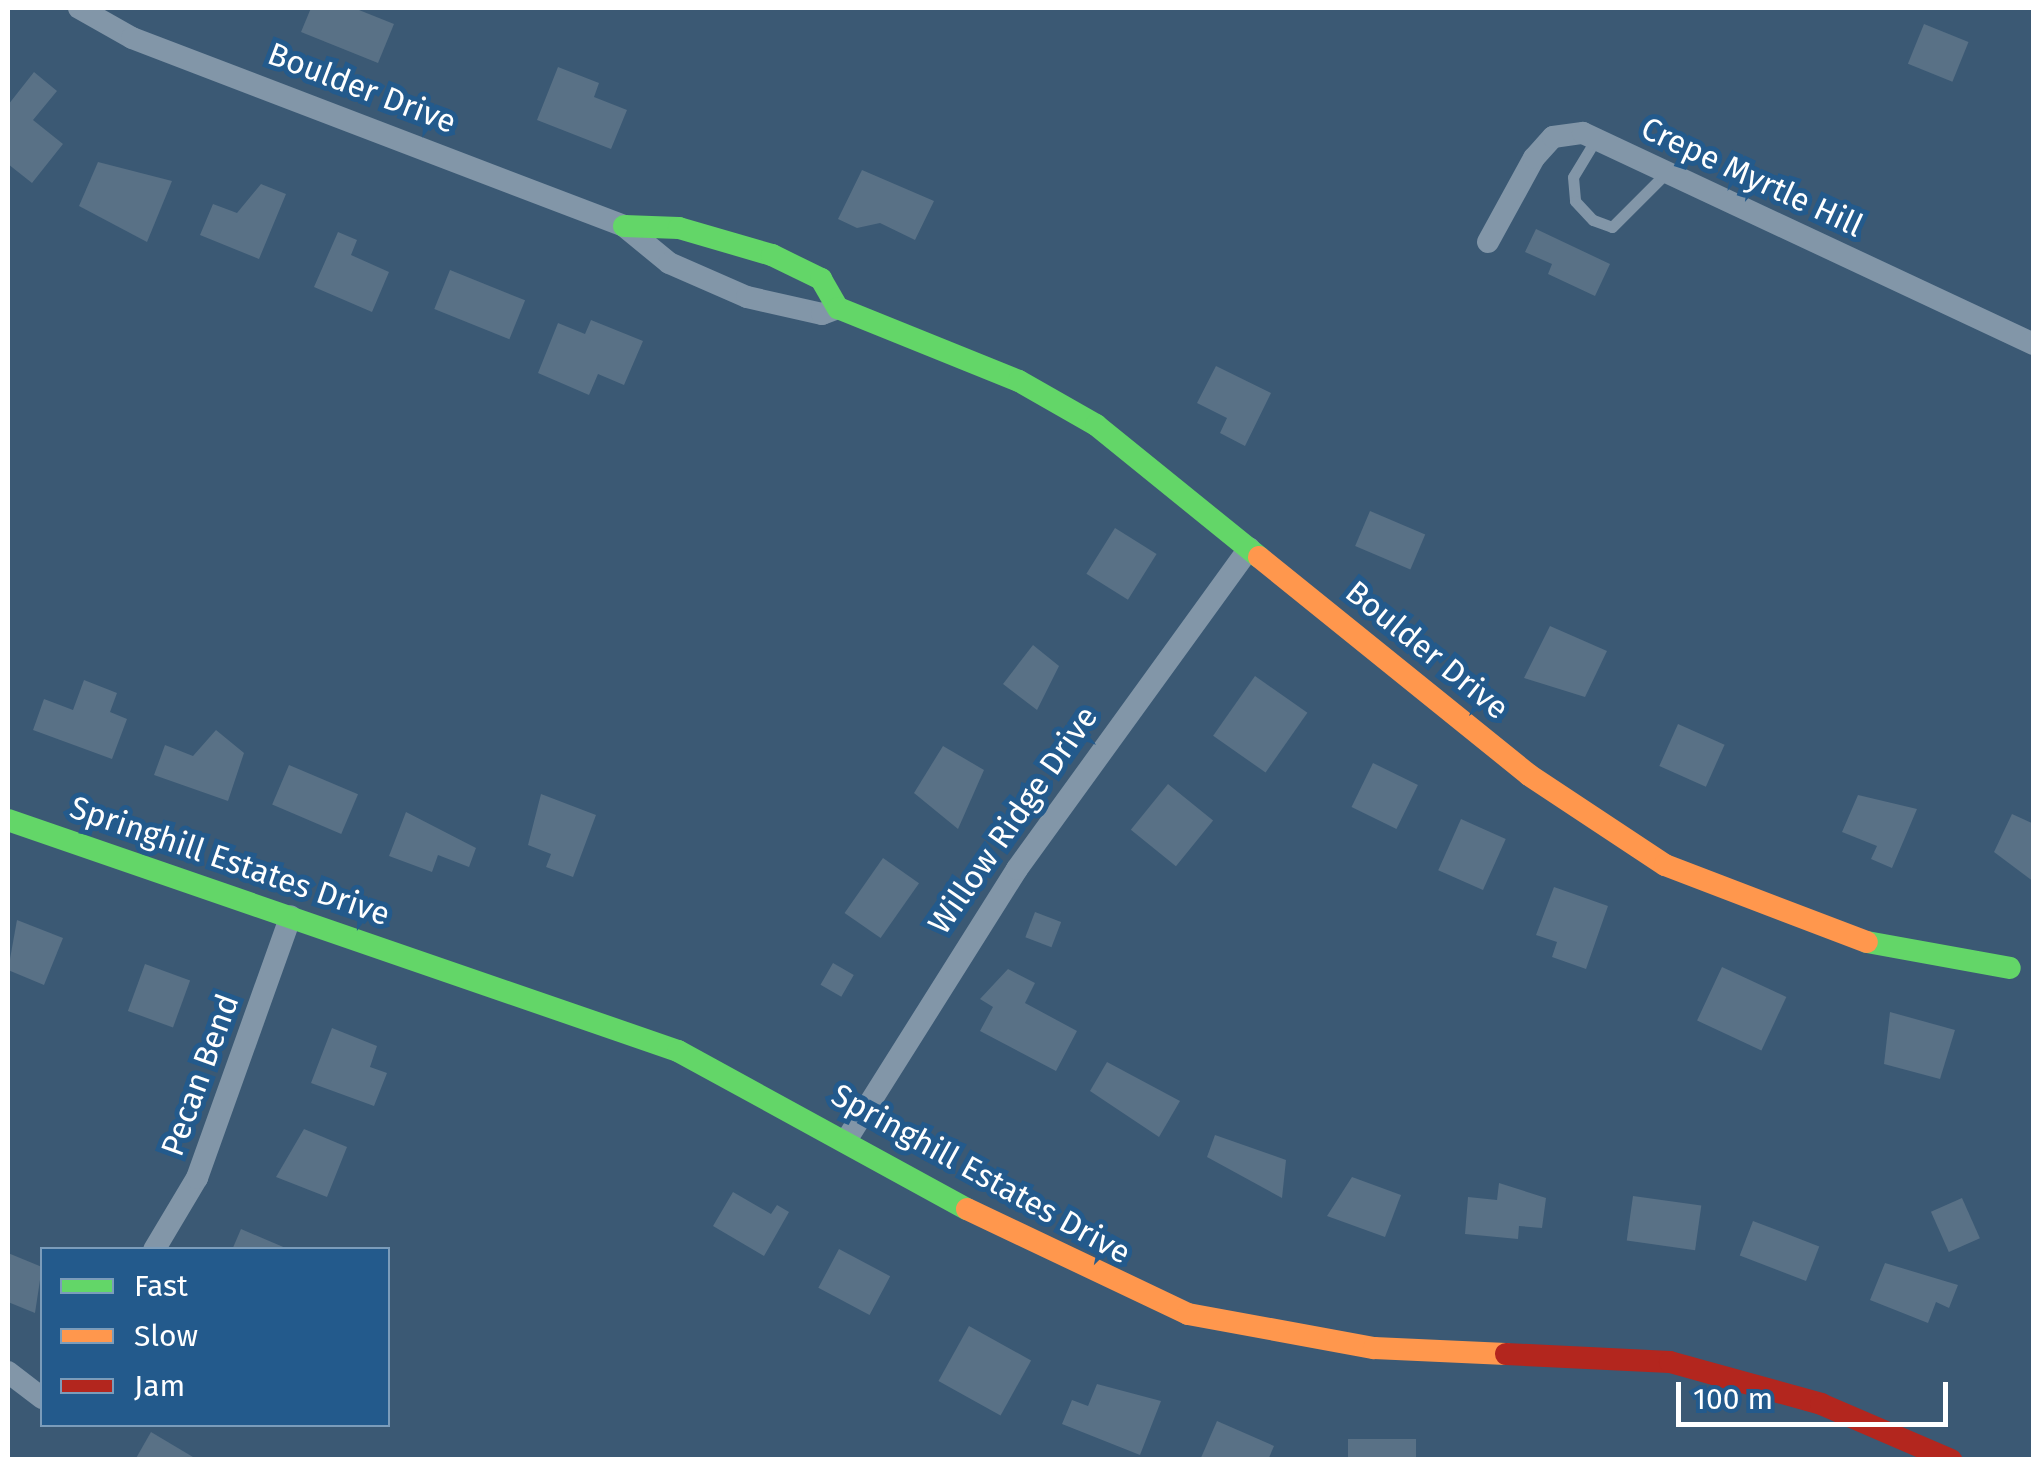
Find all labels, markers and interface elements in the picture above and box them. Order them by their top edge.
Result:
street label: Boulder Drive [262,35,462,141]
street label: Crepe Myrtle Hill [1635,109,1869,245]
street label: Boulder Drive [1338,573,1516,727]
street label: Willow Ridge Drive [920,699,1106,941]
street label: Springhill Estates Drive [65,788,395,934]
street label: Pecan Bend [153,989,247,1161]
street label: Springhill Estates Drive [825,1076,1137,1272]
legend [40,1247,390,1427]
text: Fast [134,1268,188,1304]
text: Slow [134,1318,198,1354]
scale bar [1681,1362,1954,1424]
text: Jam [134,1368,185,1404]
text: 100 m [1693,1381,1773,1417]

